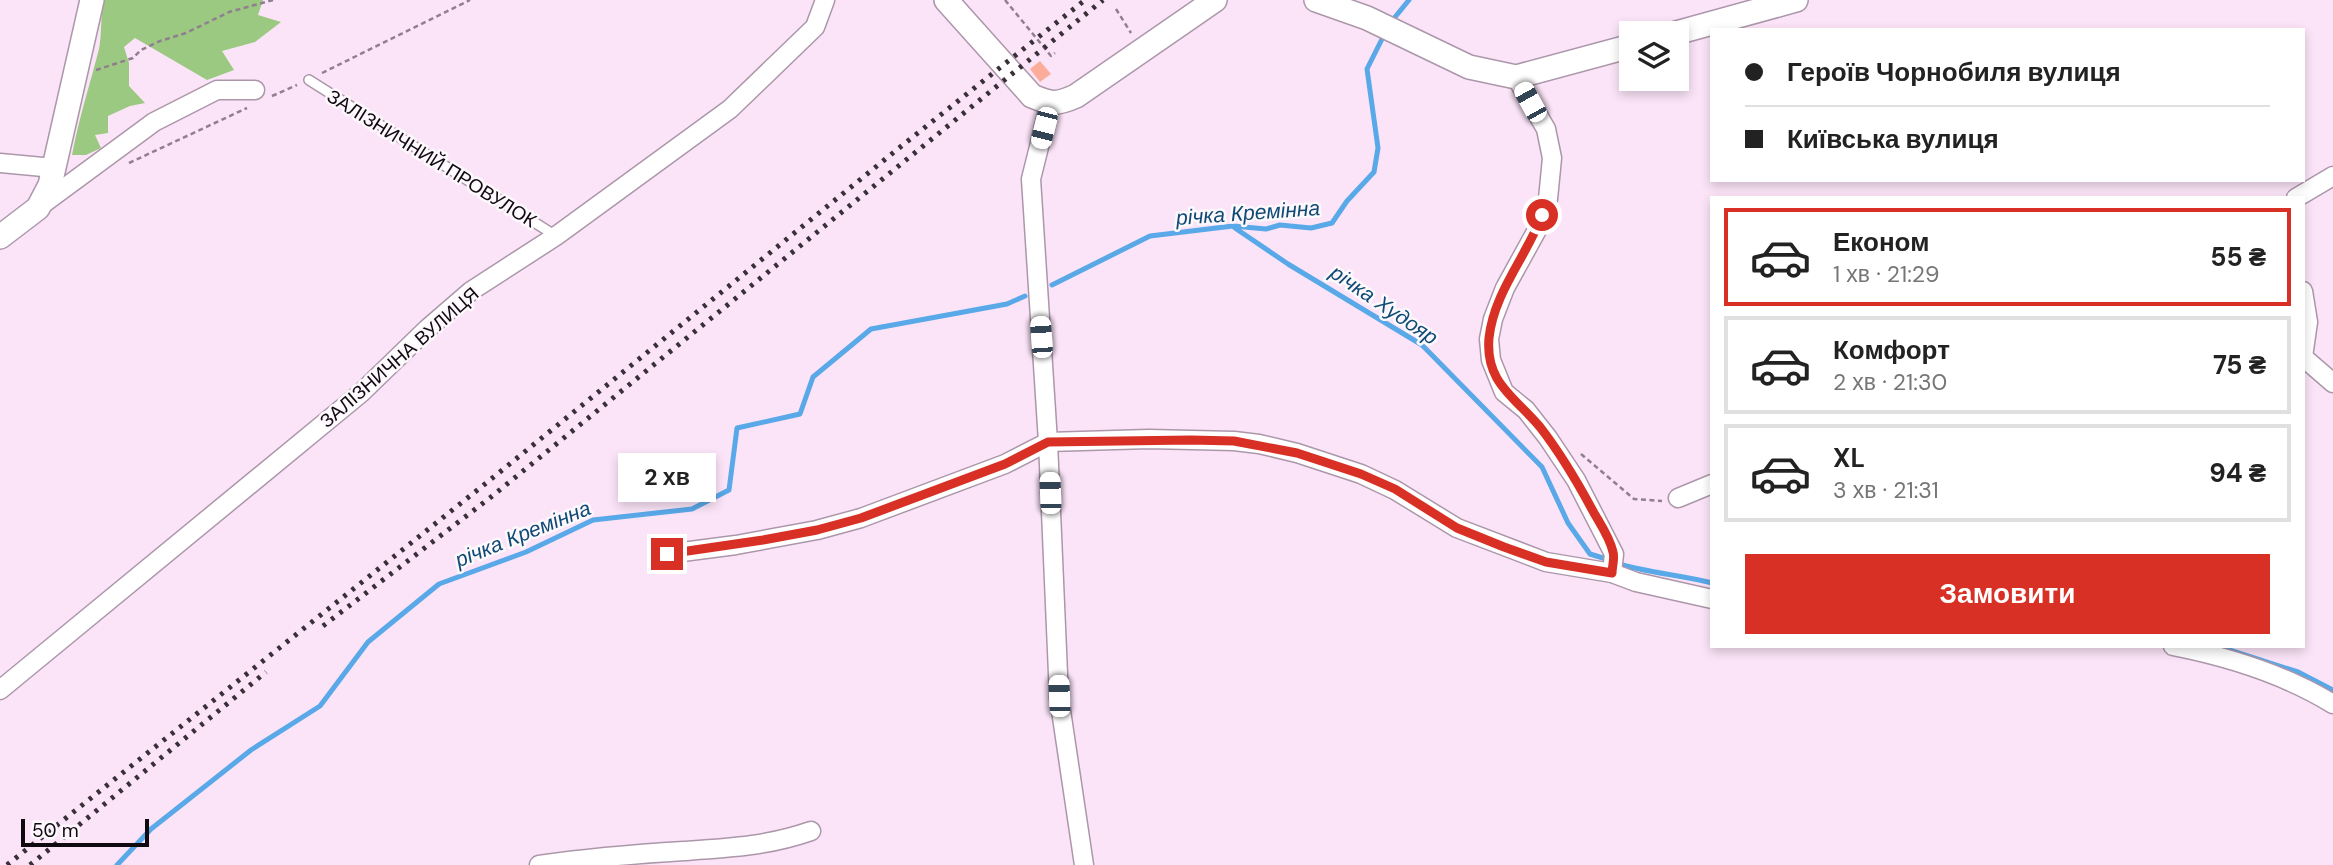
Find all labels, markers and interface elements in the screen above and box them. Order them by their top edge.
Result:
map controls [1619,21,1689,91]
button: layers [1619,21,1689,91]
text: Героїв Чорнобиля вулиця [1787,55,2121,89]
car [1511,79,1550,125]
street label: ЗАЛІЗНИЧНИЙ ПРОВУЛОК [322,84,541,233]
car [1029,105,1060,151]
text: Київська вулиця [1787,122,1999,156]
water label: річка Кремінна [1174,194,1321,232]
route start [1526,199,1558,231]
text: Економ [1833,225,1929,259]
icon: car [1749,226,1812,289]
text: 55 ₴ [2210,240,2266,274]
water label: річка Худояр [1324,258,1443,351]
text: 1 хв · 21:29 [1833,259,1939,289]
street label: ЗАЛІЗНИЧНА ВУЛИЦЯ [315,281,484,433]
car [1030,315,1053,359]
text: Комфорт [1833,333,1950,367]
icon: car [1749,334,1812,397]
text: 75 ₴ [2213,348,2266,382]
text: 2 хв · 21:30 [1833,367,1947,397]
text: XL [1833,441,1865,475]
icon: car [1749,442,1812,505]
callout: 2 хв [618,452,716,502]
text: 94 ₴ [2209,456,2266,490]
text: 2 хв [644,462,690,492]
car [1039,472,1062,514]
text: 3 хв · 21:31 [1833,475,1939,505]
water label: річка Кремінна [450,494,595,574]
route end [651,538,683,570]
button: Замовити [1745,554,2270,634]
car [1048,675,1071,717]
scale bar [21,816,149,848]
text: 50 m [32,818,79,843]

